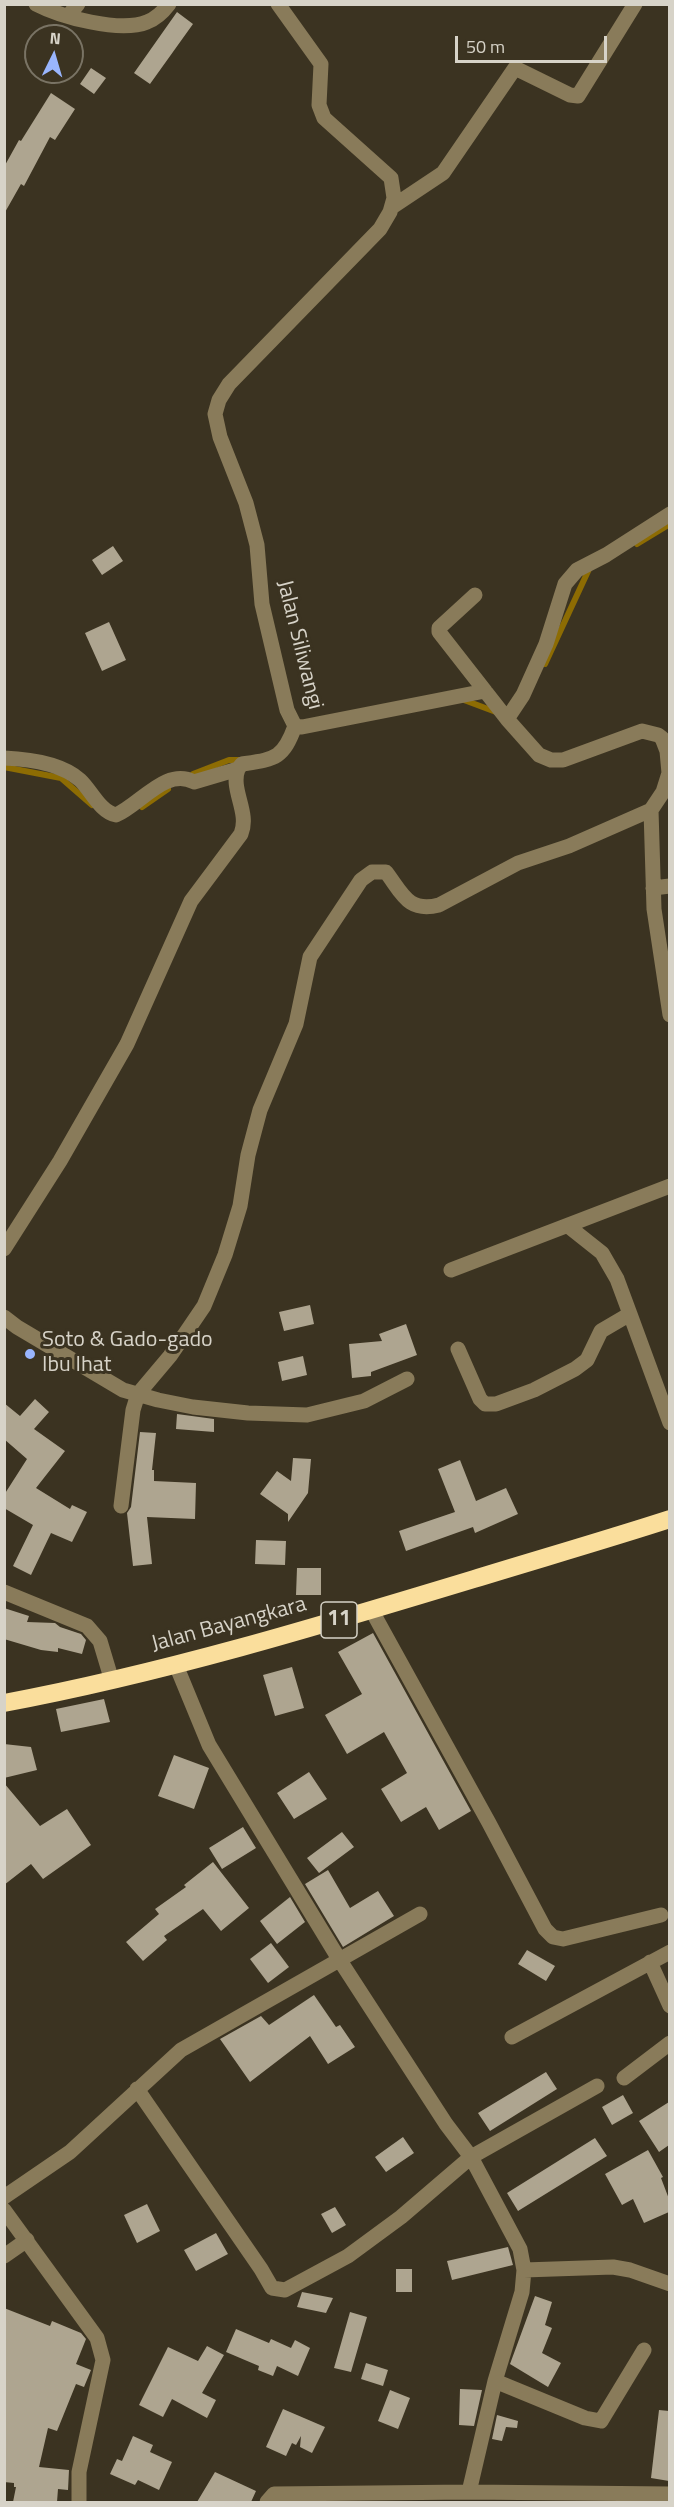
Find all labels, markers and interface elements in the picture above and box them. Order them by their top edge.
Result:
north arrow [24,24,84,84]
scale bar [458,24,610,62]
text: N [49,26,62,50]
text: 50 m [466,33,505,60]
street label: Jalan Siliwangi [270,578,328,712]
place label: Soto & Gado-gado Ibu Ihat [42,1328,213,1380]
marker: Soto & Gado-gado Ibu Ihat [23,1347,37,1361]
street label: Jalan Bayangkara [149,1592,309,1658]
road number: 11 [321,1602,357,1638]

